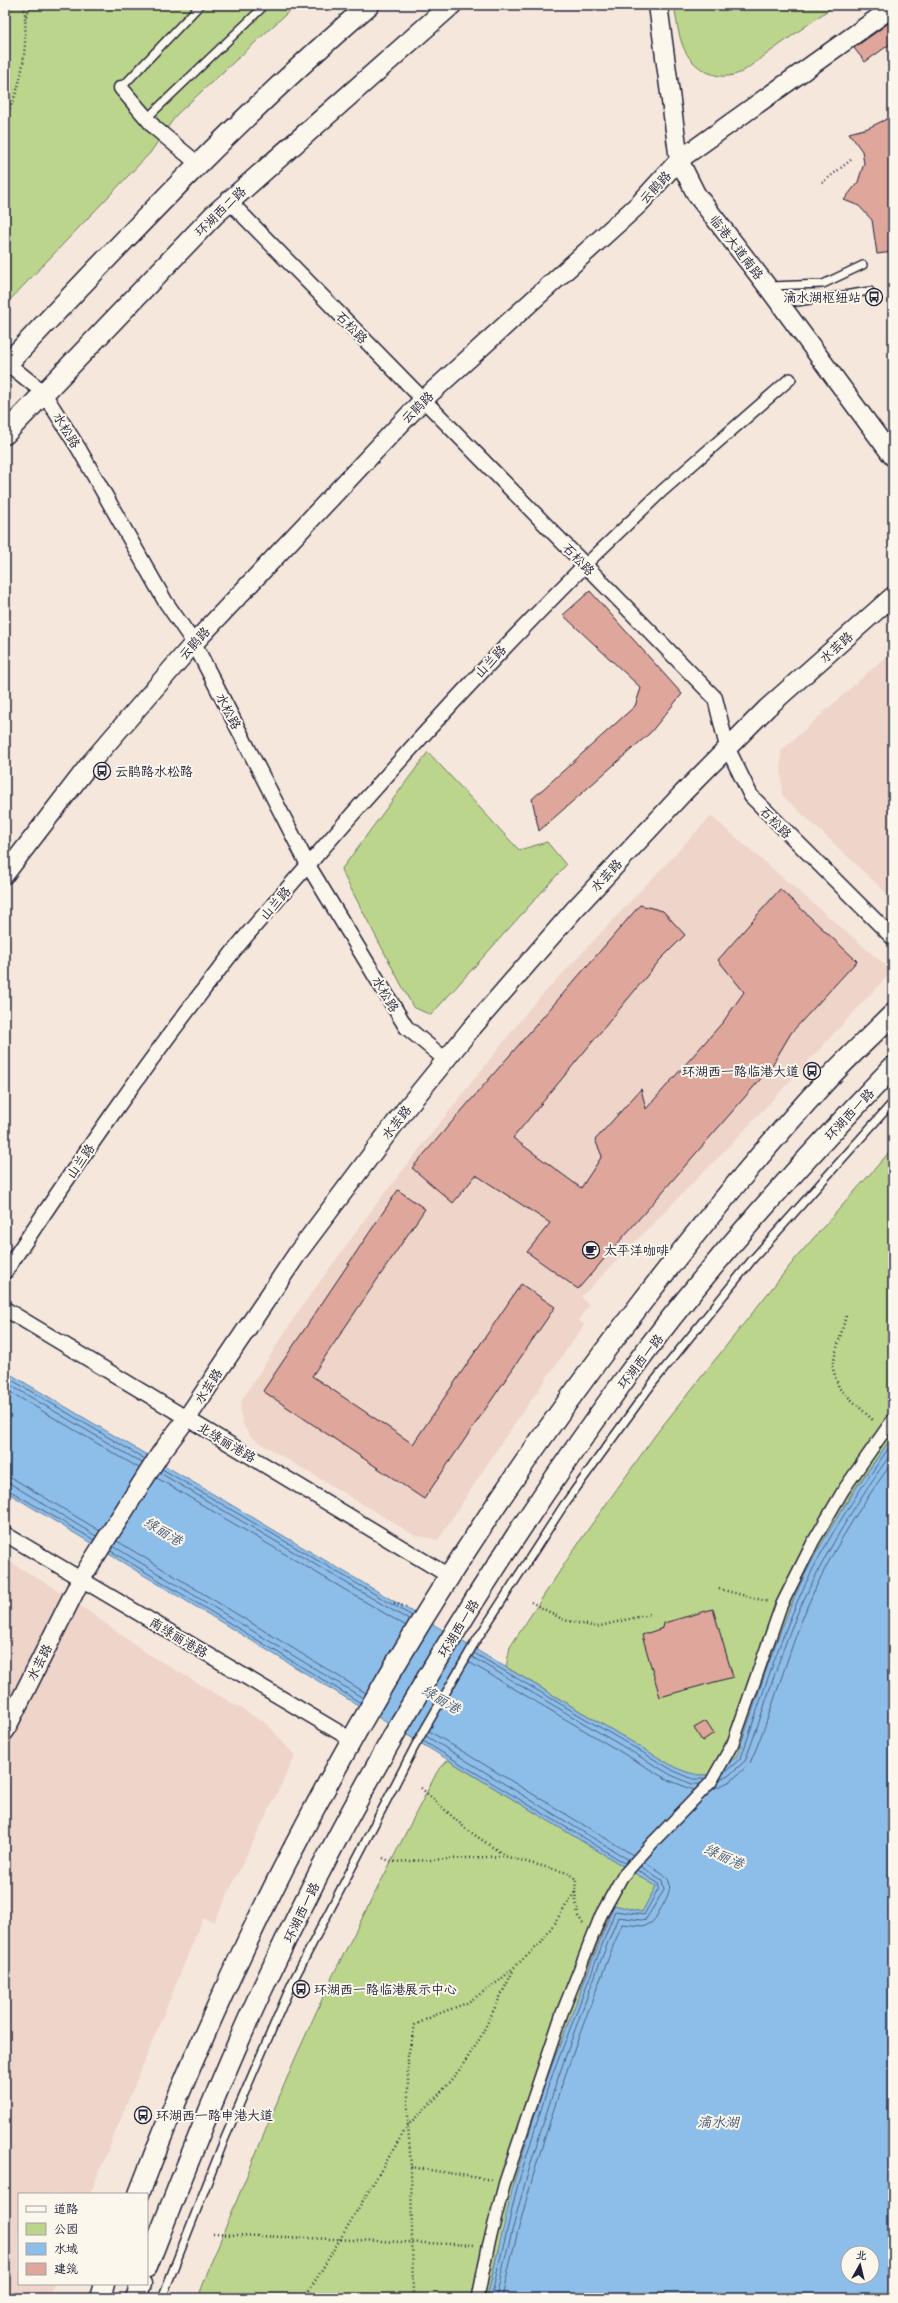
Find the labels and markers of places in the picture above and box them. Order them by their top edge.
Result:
bus stop icon: 滴水湖枢纽站 [864,287,884,307]
place label: 滴水湖枢纽站 [783,290,861,305]
bus stop icon: 云鹃路水松路 [92,761,112,781]
place label: 云鹃路水松路 [115,764,193,779]
bus stop icon: 环湖西一路临港大道 [802,1061,822,1081]
place label: 环湖西一路临港大道 [682,1064,799,1079]
cafe icon: 太平洋咖啡 [581,1240,601,1260]
place label: 太平洋咖啡 [604,1243,669,1258]
bus stop icon: 环湖西一路临港展示中心 [291,1979,311,1999]
place label: 环湖西一路临港展示中心 [314,1982,457,1997]
bus stop icon: 环湖西一路申港大道 [133,2105,153,2125]
place label: 环湖西一路申港大道 [156,2108,273,2123]

